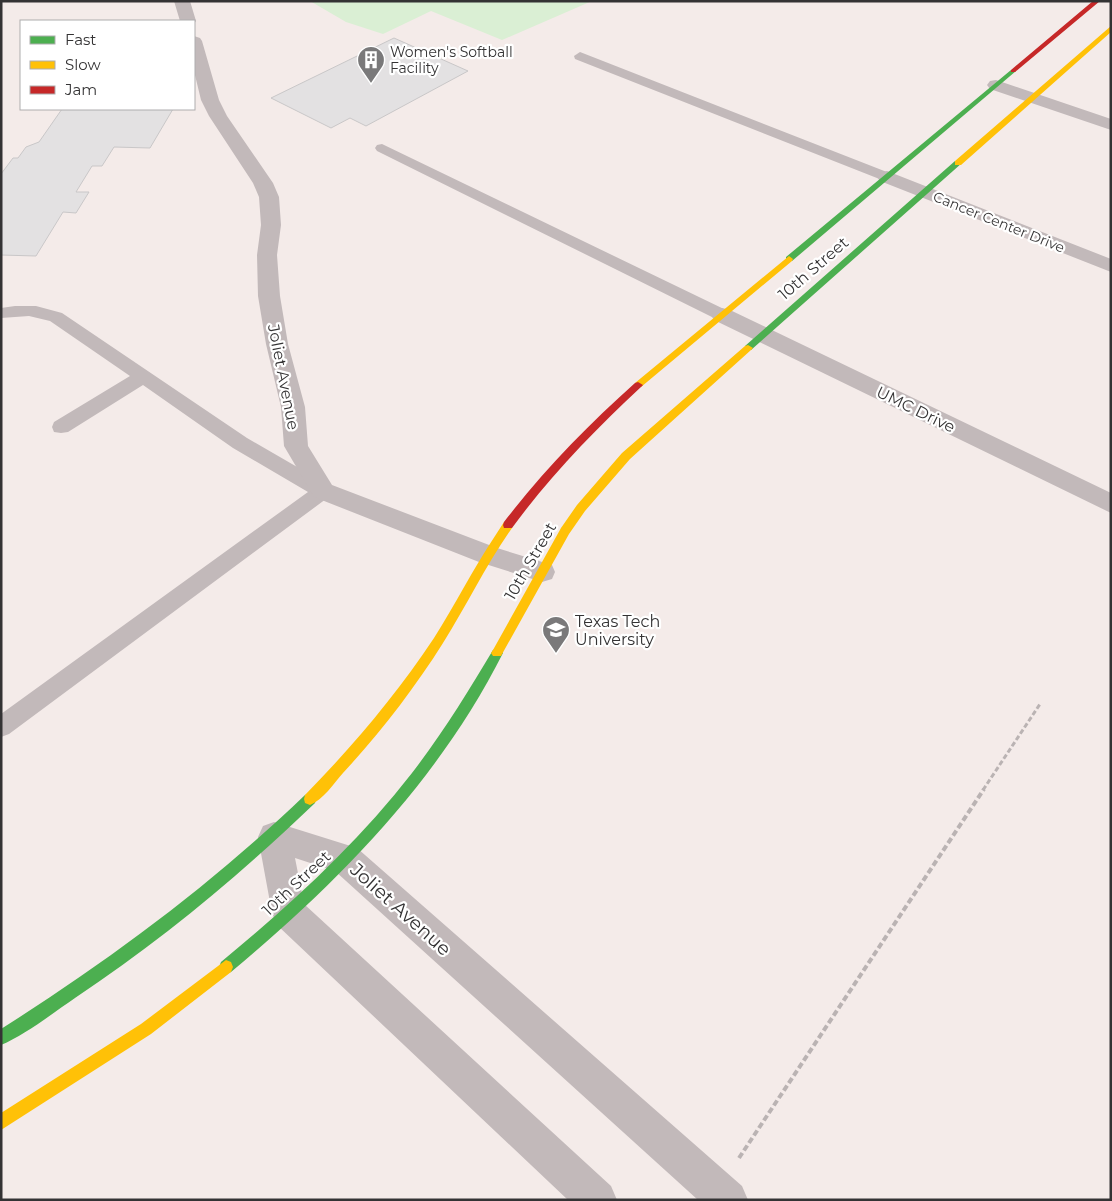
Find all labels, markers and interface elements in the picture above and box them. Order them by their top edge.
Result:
legend [20,20,195,110]
text: Fast [65,30,96,49]
place label: Women's Softball Facility [390,43,513,77]
building icon: Women's Softball Facility [356,45,386,84]
text: Slow [65,55,101,74]
text: Jam [64,80,97,99]
street label: Cancer Center Drive [931,187,1067,257]
street label: 10th Street [774,233,853,304]
street label: Joliet Avenue [264,322,303,432]
street label: UMC Drive [873,382,958,437]
street label: 10th Street [501,519,561,603]
place label: Texas Tech University [575,612,660,649]
school or university icon: Texas Tech University [541,615,571,654]
street label: 10th Street [258,847,335,920]
street label: Joliet Avenue [345,857,456,961]

